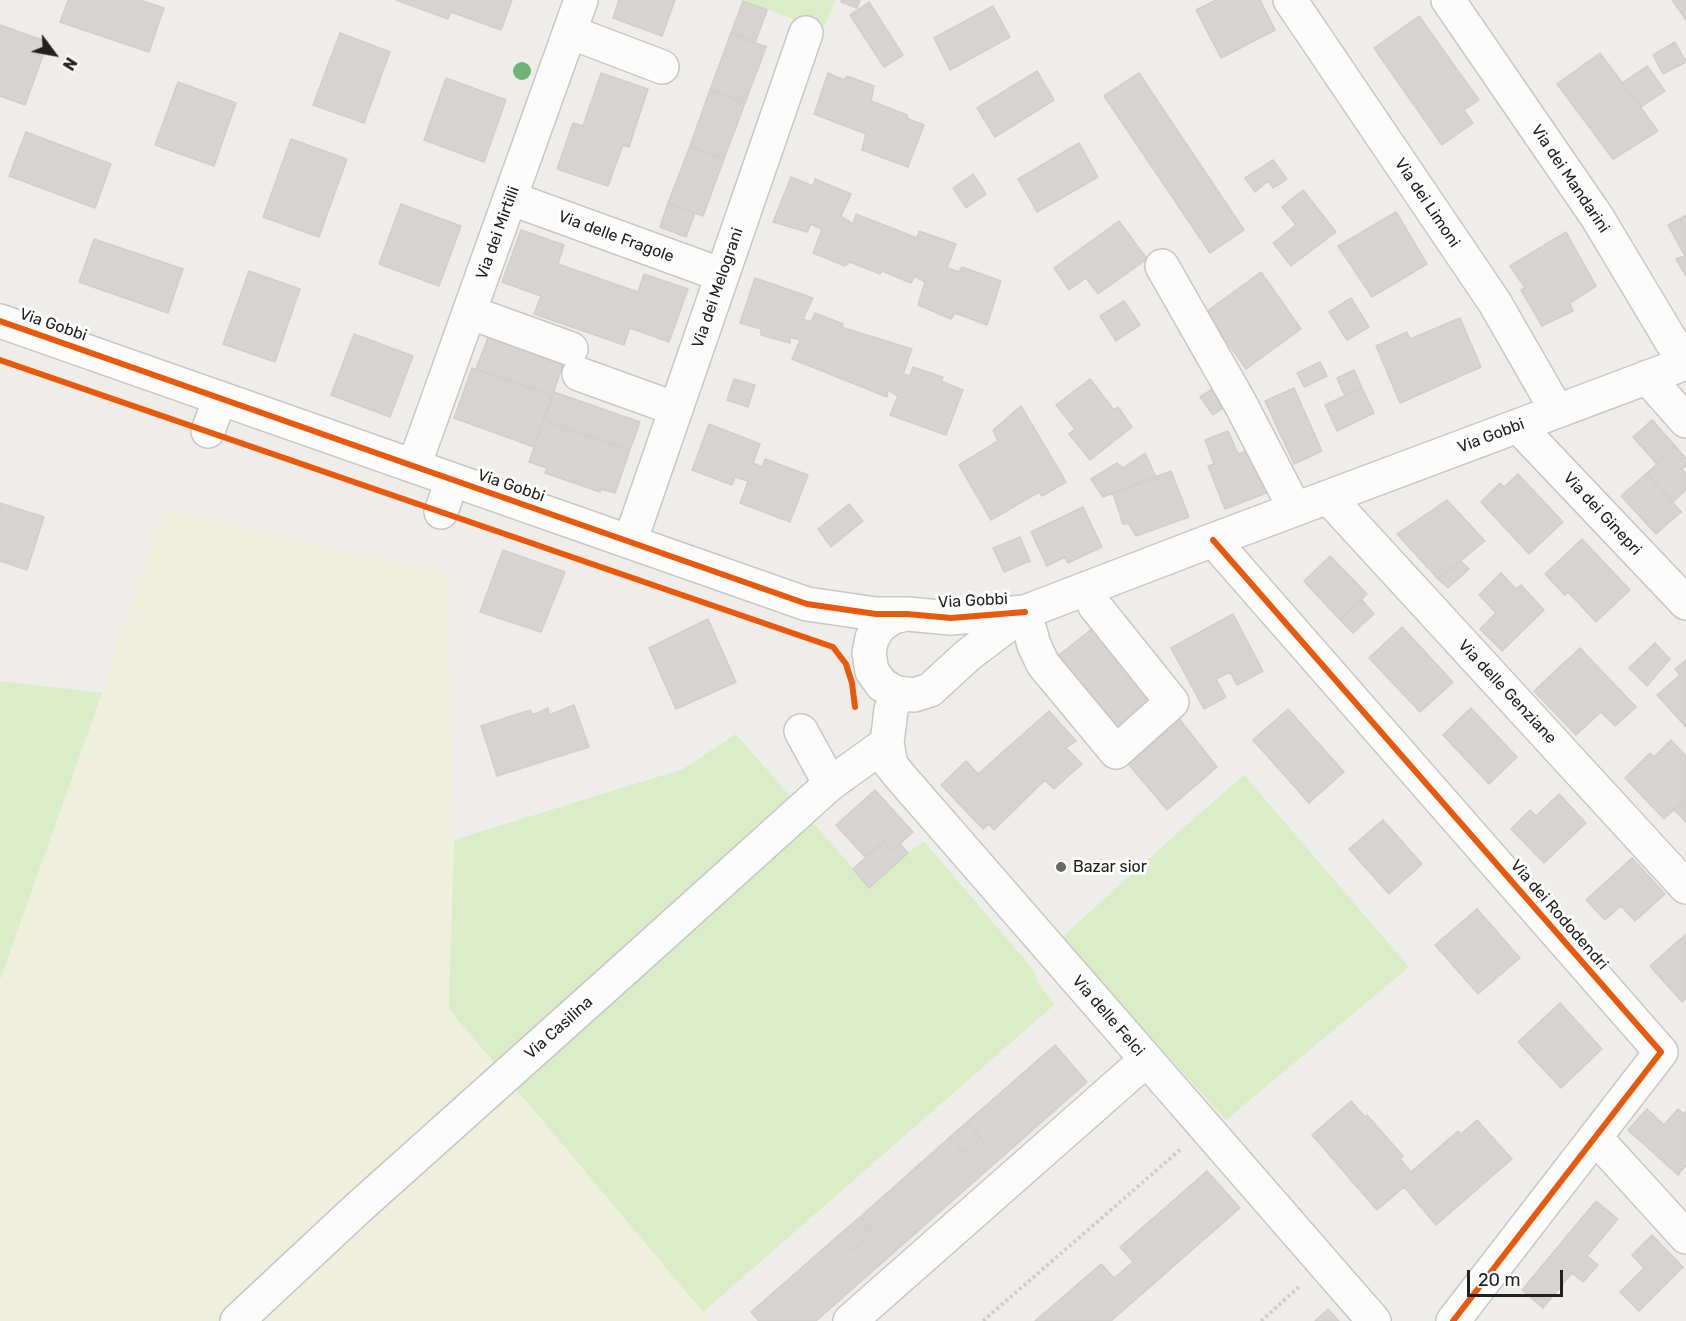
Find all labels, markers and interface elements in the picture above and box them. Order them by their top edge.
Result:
north arrow [24,24,84,84]
text: N [59,54,81,74]
street label: Via dei Mandarini [1527,121,1613,237]
street label: Via dei Limoni [1390,155,1464,251]
street label: Via dei Mirtilli [472,184,524,282]
street label: Via delle Fragole [556,207,676,267]
street label: Via dei Melograni [688,225,748,351]
street label: Via Gobbi [17,305,89,345]
street label: Via Gobbi [1455,414,1527,458]
street label: Via Gobbi [475,466,547,506]
street label: Via dei Ginepri [1559,469,1645,559]
street label: Via Gobbi [938,590,1008,612]
street label: Via delle Genziane [1454,636,1560,748]
street label: Via dei Rododendri [1506,856,1612,974]
place label: Bazar sior [1073,857,1147,877]
marker: Bazar sior [1054,860,1068,874]
street label: Via delle Felci [1068,972,1148,1060]
street label: Via Casilina [521,992,597,1064]
scale bar [1470,1258,1566,1296]
text: 20 m [1478,1269,1520,1291]

